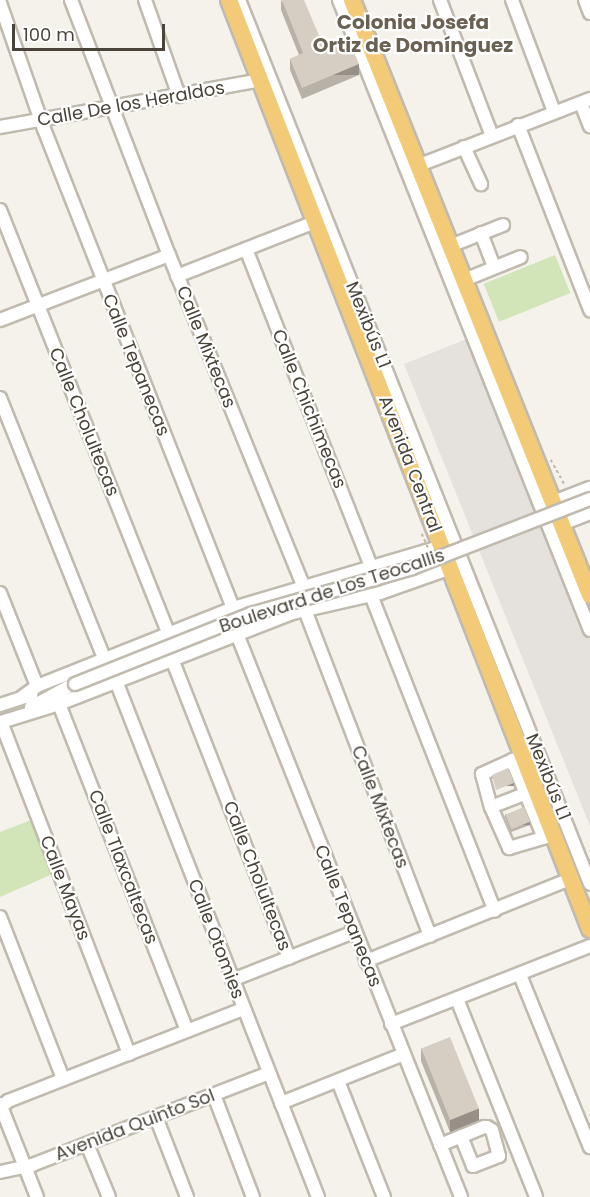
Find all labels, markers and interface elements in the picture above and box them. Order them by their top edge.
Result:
district label: Colonia Josefa Ortiz de Domínguez [313,10,513,57]
scale bar [15,12,168,50]
text: 100 m [23,22,75,47]
street label: Calle De los Heraldos [36,77,226,131]
street label: Mexibús L1 [341,279,395,371]
street label: Calle Mixtecas [172,283,240,411]
street label: Calle Tepanecas [98,291,174,439]
street label: Calle Chichimecas [267,326,351,492]
street label: Calle Cholultecas [44,345,124,499]
street label: Avenida Central [374,392,446,536]
street label: Boulevard de Los Teocallis [217,544,447,638]
street label: Mexibús L1 [521,731,575,823]
street label: Calle Mixtecas [347,743,413,871]
street label: Calle Tlaxcaltecas [84,787,162,947]
street label: Calle Cholultecas [219,798,295,954]
street label: Calle Mayas [35,833,95,943]
street label: Calle Tepanecas [310,842,386,990]
street label: Calle Otomies [183,876,249,1002]
street label: Avenida Quinto Sol [52,1085,218,1165]

